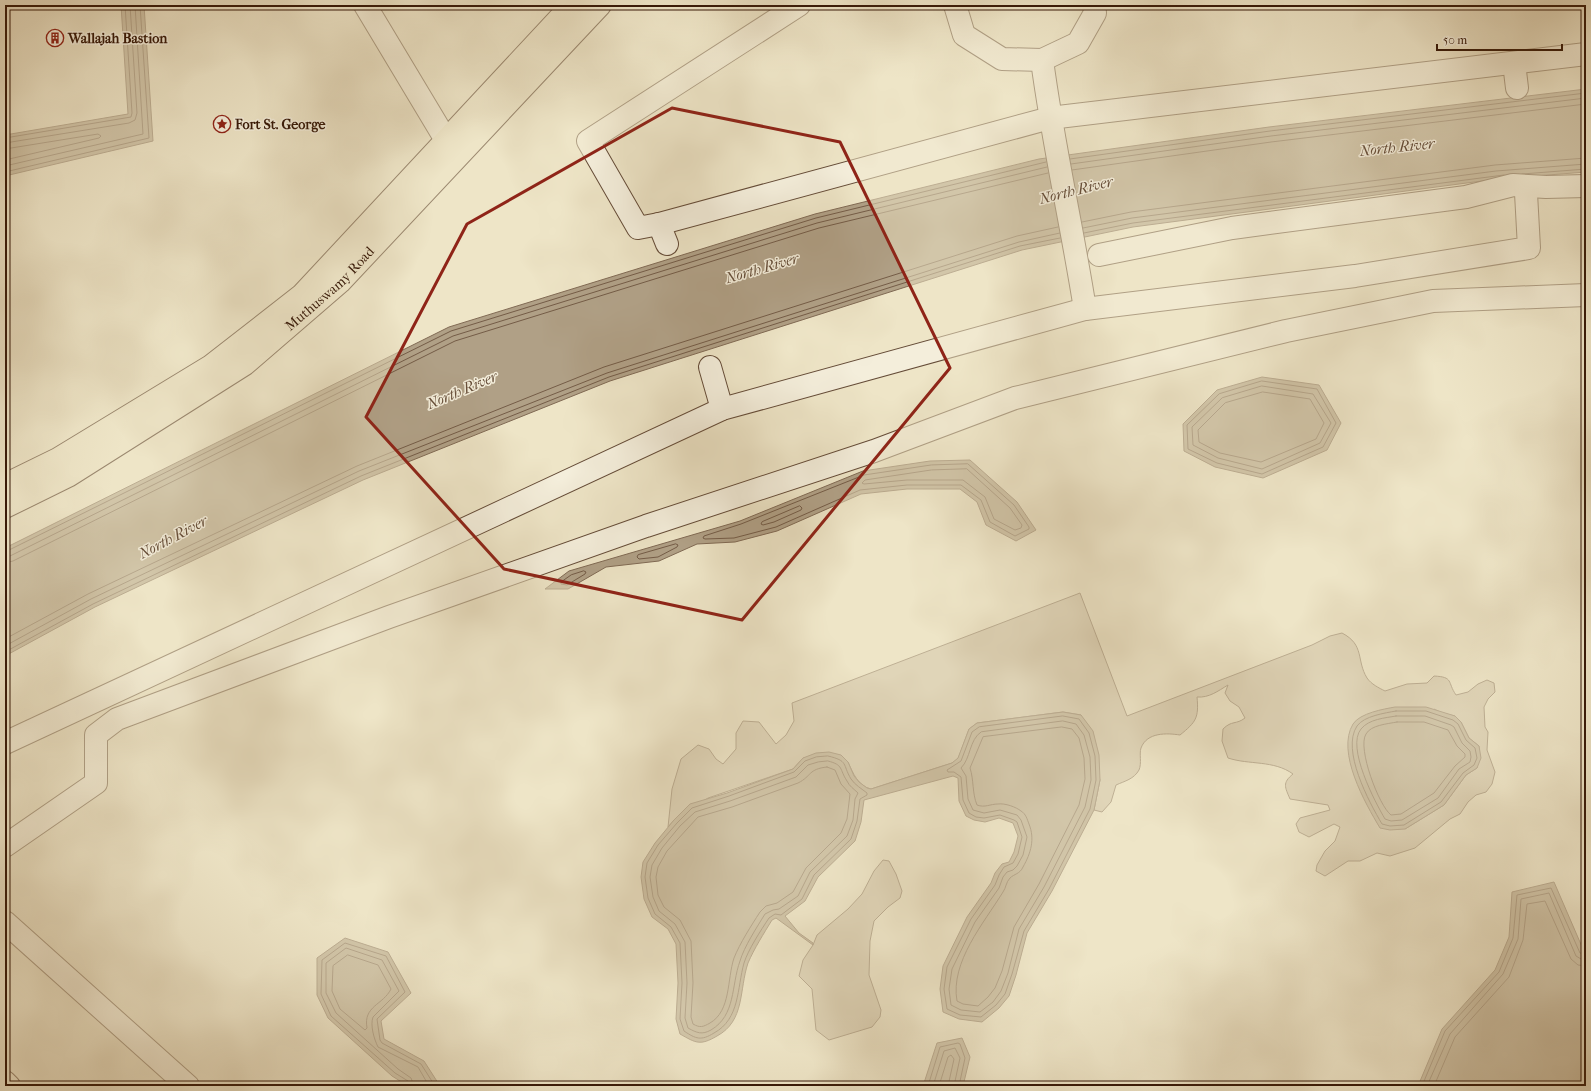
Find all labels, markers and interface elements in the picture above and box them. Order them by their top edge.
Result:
scale bar [1437,26,1562,52]
building icon: Wallajah Bastion [45,28,65,48]
place label: Wallajah Bastion [67,30,168,47]
text: 50 m [1443,33,1467,47]
place icon: Fort St. George [212,114,232,134]
place label: Fort St. George [234,116,326,133]
water label: North River [1358,134,1437,160]
water label: North River [1036,172,1116,208]
street label: Muthuswamy Road [282,243,378,335]
water label: North River [722,249,802,287]
water label: North River [423,367,501,413]
water label: North River [135,511,212,563]

